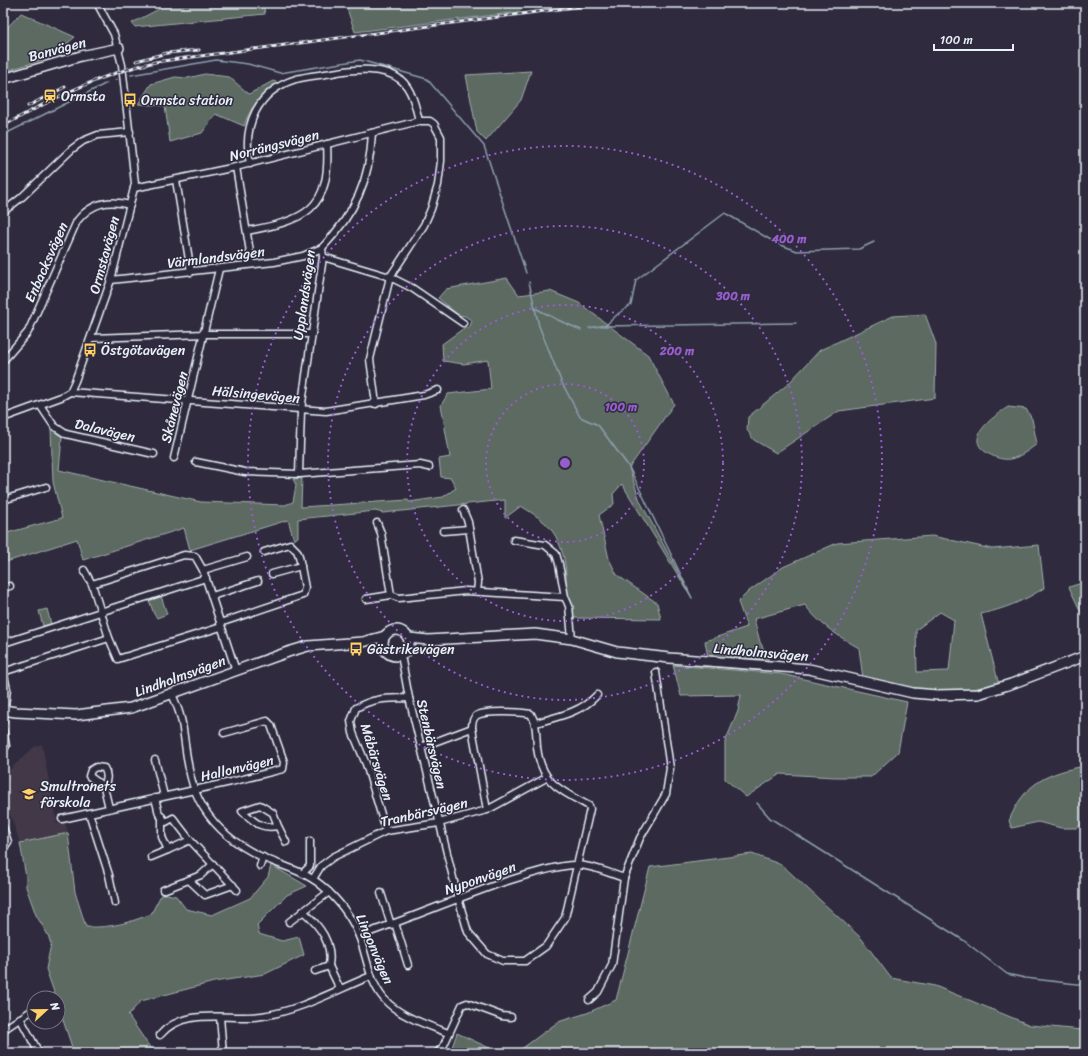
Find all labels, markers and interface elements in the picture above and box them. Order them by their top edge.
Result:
scale bar [934,26,1013,52]
text: 100 m [940,29,973,51]
street label: Banvägen [26,30,89,69]
place label: Ormsta [61,84,105,109]
station icon: Ormsta [42,88,58,104]
place label: Ormsta station [141,88,233,113]
bus stop icon: Ormsta station [122,92,138,108]
street label: Norrängsvägen [227,122,322,169]
street label: Ormstavägen [82,213,127,297]
street label: Enbacksvägen [18,217,76,307]
text: 400 m [770,228,807,250]
street label: Värmlandsvägen [166,239,267,276]
street label: Upplandsvägen [286,248,323,342]
text: 300 m [715,285,751,307]
place label: Östgötavägen [101,338,186,363]
text: 200 m [659,340,695,362]
bus stop icon: Östgötavägen [82,342,98,358]
street label: Skånevägen [153,368,196,446]
street label: Hälsingevägen [211,378,301,411]
text: 100 m [605,396,638,418]
street label: Dalavägen [72,411,138,450]
centre of rings [558,456,572,470]
street label: Lindholmsvägen [712,636,810,669]
place label: Gästrikevägen [367,637,455,662]
bus stop icon: Gästrikevägen [348,641,364,657]
street label: Lindholmsvägen [131,648,230,705]
street label: Stenbärsvägen [409,697,454,792]
street label: Måbärsvägen [353,720,400,804]
street label: Hallonvägen [198,748,277,789]
place label: Smultronets förskola [40,774,116,815]
school or university icon: Smultronets förskola [21,786,37,802]
street label: Tranbärsvägen [378,790,471,835]
street label: Nyponvägen [441,854,520,902]
street label: Lingonvägen [348,910,401,989]
north arrow [26,990,66,1030]
text: N [44,998,65,1014]

